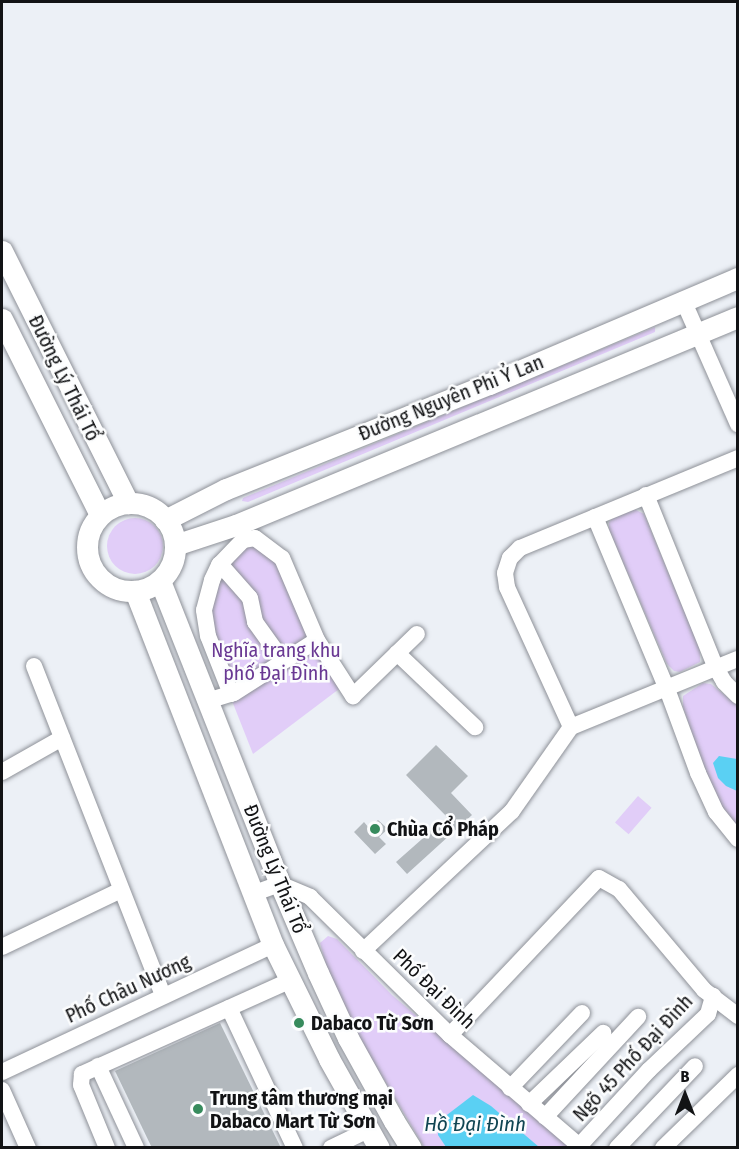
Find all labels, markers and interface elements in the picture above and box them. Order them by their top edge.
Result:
street label: Đường Lý Thái Tổ [23,311,105,445]
street label: Đường Nguyên Phi Ỷ Lan [355,350,547,446]
park label: Nghĩa trang khu phố Đại Đình [211,639,341,686]
street label: Đường Lý Thái Tổ [238,801,312,937]
place label: Chùa Cổ Pháp [387,817,499,841]
marker: Chùa Cổ Pháp [368,822,382,836]
street label: Phố Đại Đình [388,944,480,1034]
street label: Phố Châu Nương [62,950,194,1028]
street label: Ngõ 45 Phố Đại Đình [568,990,698,1126]
place label: Dabaco Từ Sơn [311,1011,434,1035]
marker: Dabaco Từ Sơn [292,1016,306,1030]
north arrow [655,1065,715,1125]
text: B [681,1067,689,1086]
place label: Trung tâm thương mại Dabaco Mart Từ Sơn [210,1086,393,1133]
marker: Trung tâm thương mại Dabaco Mart Từ Sơn [191,1102,205,1116]
water label: Hồ Đại Đình [424,1111,526,1137]

